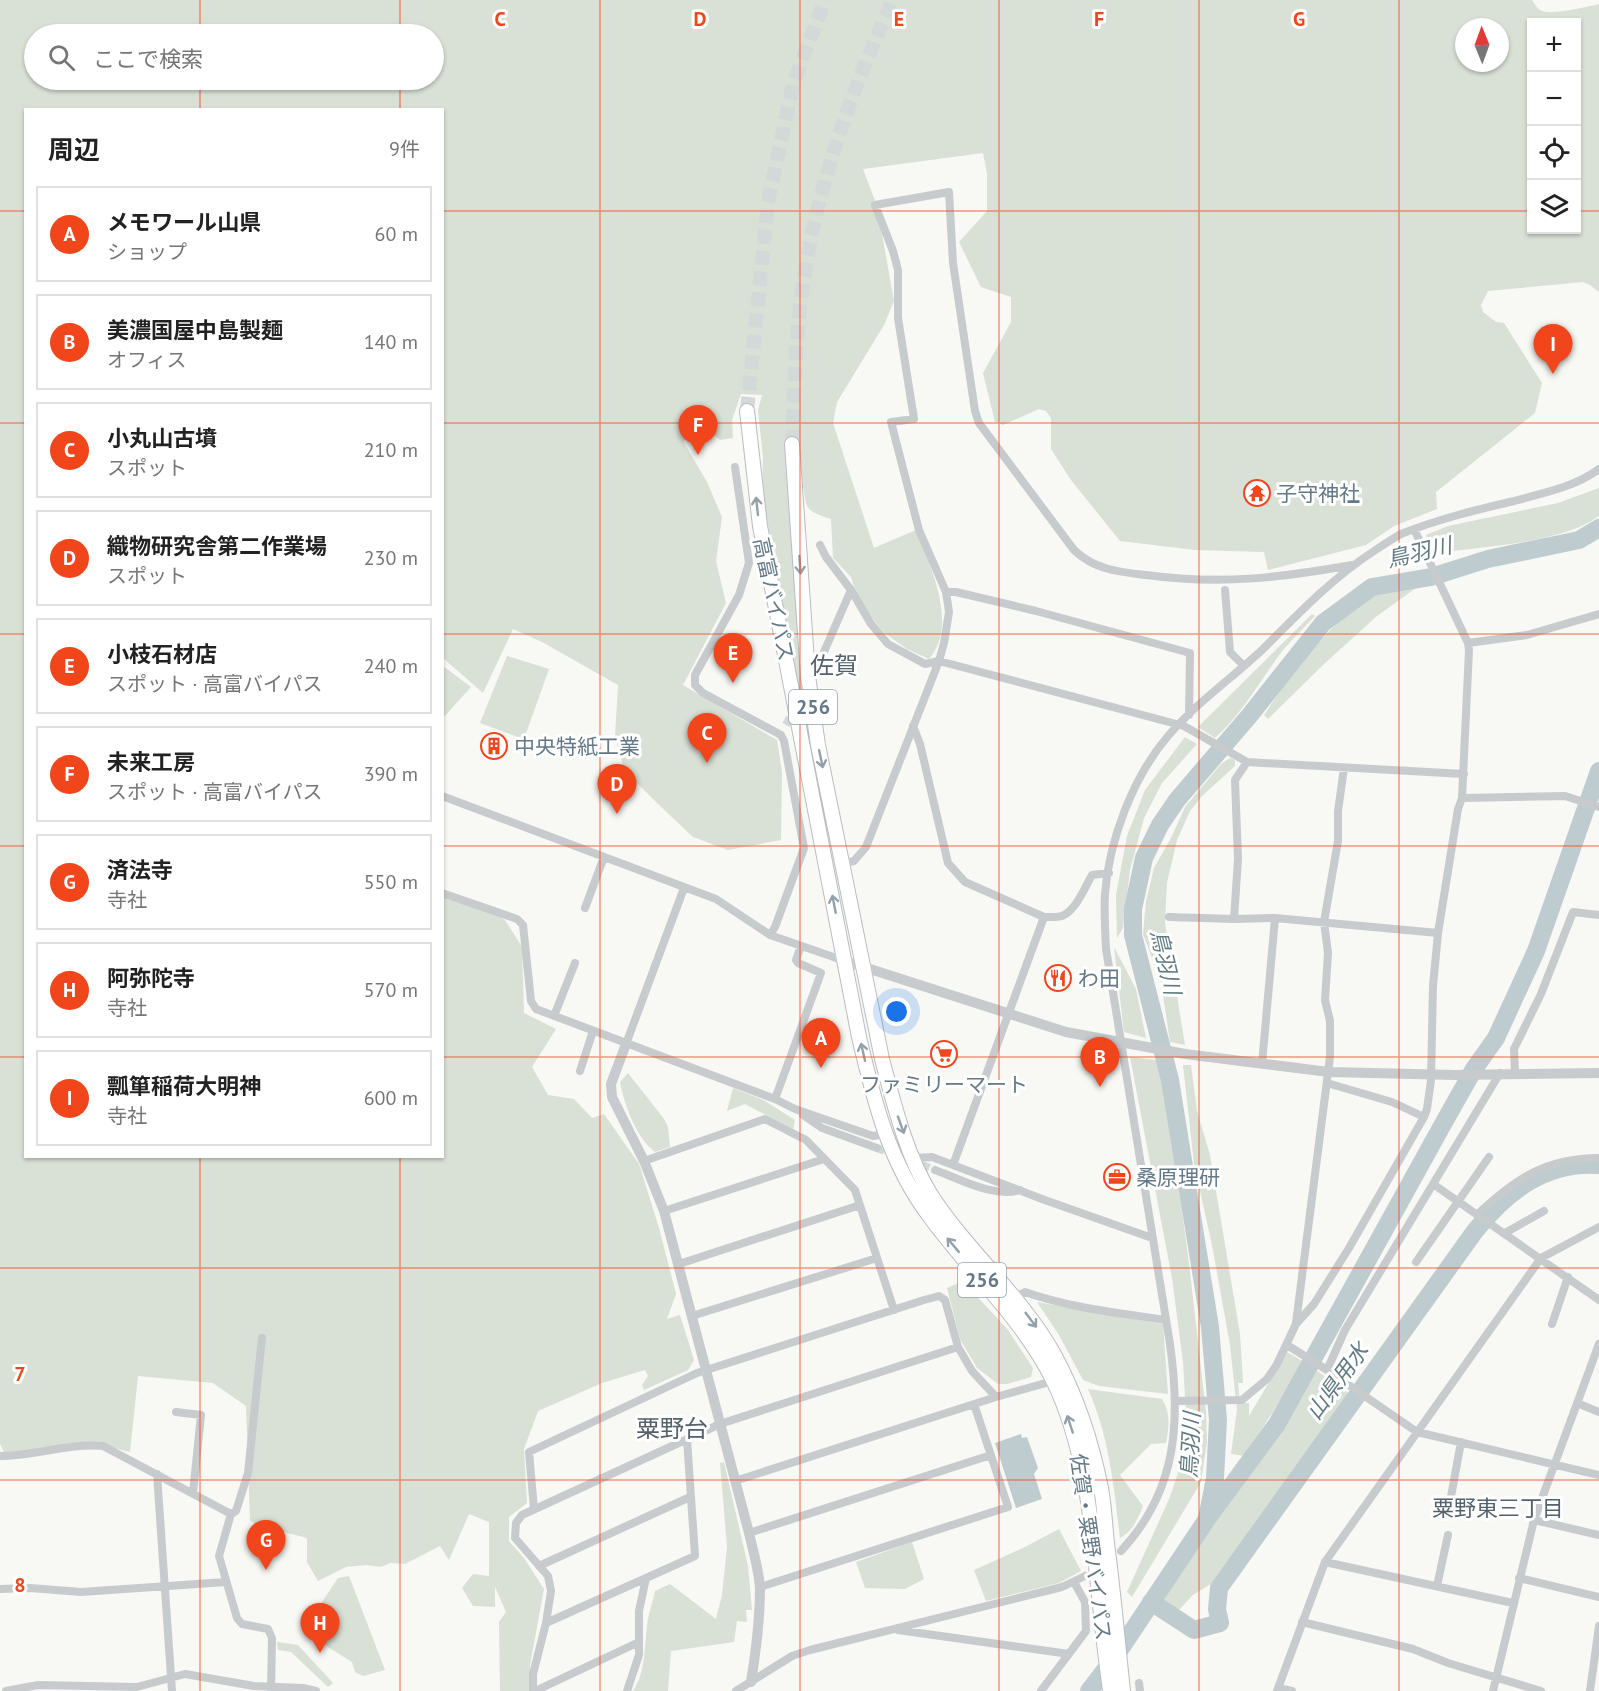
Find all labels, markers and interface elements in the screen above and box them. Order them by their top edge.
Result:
text: C [494,6,506,32]
text: D [694,6,707,32]
text: E [894,6,904,32]
text: F [1094,6,1104,32]
text: G [1293,6,1305,32]
north arrow [1455,18,1509,72]
map controls [1527,18,1581,234]
button: + [1527,18,1581,72]
search box [24,24,444,90]
icon: search [45,41,78,74]
text: ここで検索 [93,45,203,73]
button: − [1527,72,1581,126]
button: locate [1527,126,1581,180]
text: 周辺 [48,133,100,166]
text: 9件 [389,136,420,162]
button: layers [1527,180,1581,234]
text: メモワール山県 [107,208,261,236]
text: A [63,221,76,247]
text: 60 m [375,221,418,247]
text: ショップ [107,239,187,265]
text: 美濃国屋中島製麺 [107,316,283,344]
pin: I [1534,324,1572,374]
text: B [64,329,75,355]
text: 140 m [364,329,418,355]
text: オフィス [107,347,187,373]
pin: F [678,406,718,455]
text: 小丸山古墳 [107,424,217,452]
text: C [64,437,75,463]
text: 210 m [364,437,418,463]
text: スポット [107,455,187,481]
temple icon: 子守神社 [1242,478,1272,508]
place label: 子守神社 [1276,480,1360,507]
one-way arrow [752,497,763,517]
water label: 鳥羽川 [1384,530,1456,573]
text: 織物研究舎第二作業場 [107,532,327,560]
street label: 高富バイパス [748,535,800,663]
text: D [63,545,76,571]
text: 230 m [364,545,418,571]
one-way arrow [795,555,806,575]
text: スポット [107,563,187,589]
pin: E [714,634,752,683]
text: 小枝石材店 [107,640,217,668]
district label: 佐賀 [810,650,858,681]
text: E [64,653,75,679]
text: 240 m [364,653,418,679]
text: スポット · 高富バイパス [107,671,323,697]
road number: 256 [789,690,837,724]
pin: C [688,714,726,763]
building icon: 中央特紙工業 [479,731,509,761]
place label: 中央特紙工業 [514,733,640,760]
text: 未来工房 [107,748,195,776]
one-way arrow [816,749,827,768]
text: F [64,761,75,787]
text: 390 m [364,761,418,787]
pin: D [598,764,636,814]
text: スポット · 高富バイパス [107,779,323,805]
text: 済法寺 [107,856,173,884]
text: G [63,869,76,895]
text: 550 m [364,869,418,895]
text: 寺社 [107,887,147,913]
one-way arrow [828,895,839,914]
water label: 鳥羽川 [1145,927,1188,999]
restaurant icon: わ田 [1043,963,1073,993]
text: 阿弥陀寺 [107,964,195,992]
place label: わ田 [1078,965,1120,992]
text: H [63,977,76,1003]
text: 570 m [364,977,418,1003]
text: 寺社 [107,995,147,1021]
your location [882,997,911,1026]
pin: A [802,1018,840,1068]
pin: B [1080,1038,1120,1087]
supermarket icon: ファミリーマート [929,1039,959,1069]
one-way arrow [856,1042,868,1061]
place label: ファミリーマート [860,1071,1028,1098]
text: 瓢箪稲荷大明神 [107,1072,261,1100]
text: I [67,1085,72,1111]
text: 600 m [364,1085,418,1111]
text: 寺社 [107,1103,147,1129]
one-way arrow [896,1115,907,1133]
office icon: 桑原理研 [1102,1162,1132,1192]
place label: 桑原理研 [1136,1164,1220,1191]
one-way arrow [946,1237,959,1253]
road number: 256 [958,1263,1006,1297]
one-way arrow [1024,1312,1037,1328]
water label: 山県用水 [1300,1336,1375,1425]
text: 7 [14,1361,26,1387]
water label: 鳥羽川 [1174,1409,1206,1479]
district label: 粟野台 [636,1413,708,1444]
one-way arrow [1064,1415,1075,1434]
street label: 佐賀・粟野バイパス [1065,1452,1117,1642]
district label: 粟野東三丁目 [1432,1494,1564,1522]
pin: G [246,1520,286,1570]
text: 8 [14,1572,26,1598]
pin: H [300,1604,340,1653]

